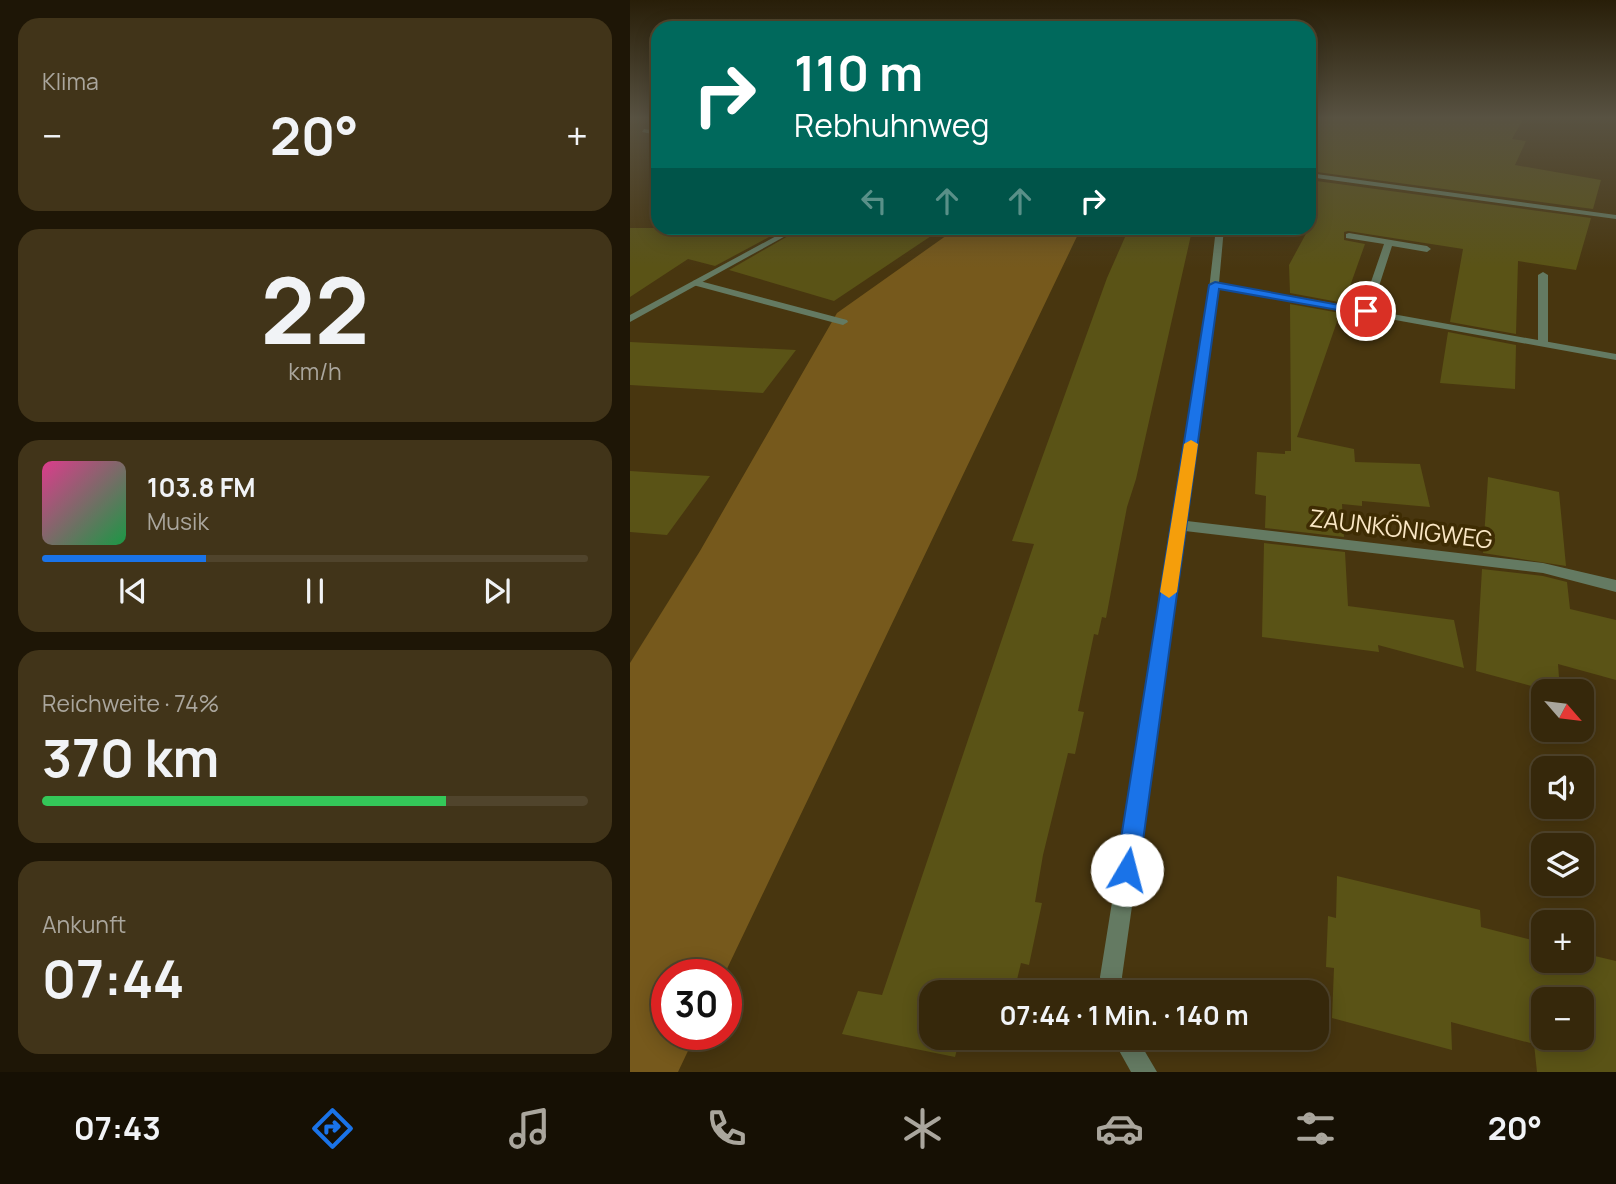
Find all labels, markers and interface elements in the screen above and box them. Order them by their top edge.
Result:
text: 110 m [794,39,923,106]
icon: right [679,49,770,140]
text: Klima [42,65,99,97]
text: 20° [270,100,359,171]
text: Rebhuhnweg [794,103,989,147]
text: − [42,109,63,161]
text: + [566,109,588,161]
icon: left [855,182,893,220]
icon: ahead [928,182,966,220]
icon: ahead [1001,182,1039,220]
icon: right [1074,182,1112,220]
text: 22 [261,247,369,371]
pin [1336,281,1396,341]
icon: arrive [1347,292,1385,330]
text: km/h [288,355,342,387]
text: 103.8 FM [147,469,255,505]
street label: ZAUNKÖNIGWEG [1308,500,1494,556]
text: Musik [147,505,209,537]
icon: previous [114,572,152,610]
icon: pause [296,572,334,610]
icon: next [478,572,516,610]
north arrow [1531,679,1594,742]
map controls [1531,679,1594,1050]
text: Reichweite · 74% [42,687,219,719]
text: 370 km [42,722,219,793]
button: sound [1531,756,1594,819]
position arrow [1090,833,1164,907]
button: layers [1531,833,1594,896]
text: Ankunft [42,908,126,940]
button: + [1531,910,1594,973]
text: 07:44 [42,943,184,1014]
speed limit sign: 30 [651,959,742,1050]
button: − [1531,987,1594,1050]
text: 07:44 · 1 Min. · 140 m [999,997,1249,1033]
icon: directions [308,1104,357,1153]
icon: music [505,1104,554,1153]
icon: phone [702,1104,751,1153]
icon: climate [898,1104,947,1153]
icon: car [1095,1104,1144,1153]
icon: filters [1291,1104,1340,1153]
text: 07:43 [74,1106,161,1150]
text: 20° [1488,1106,1542,1150]

